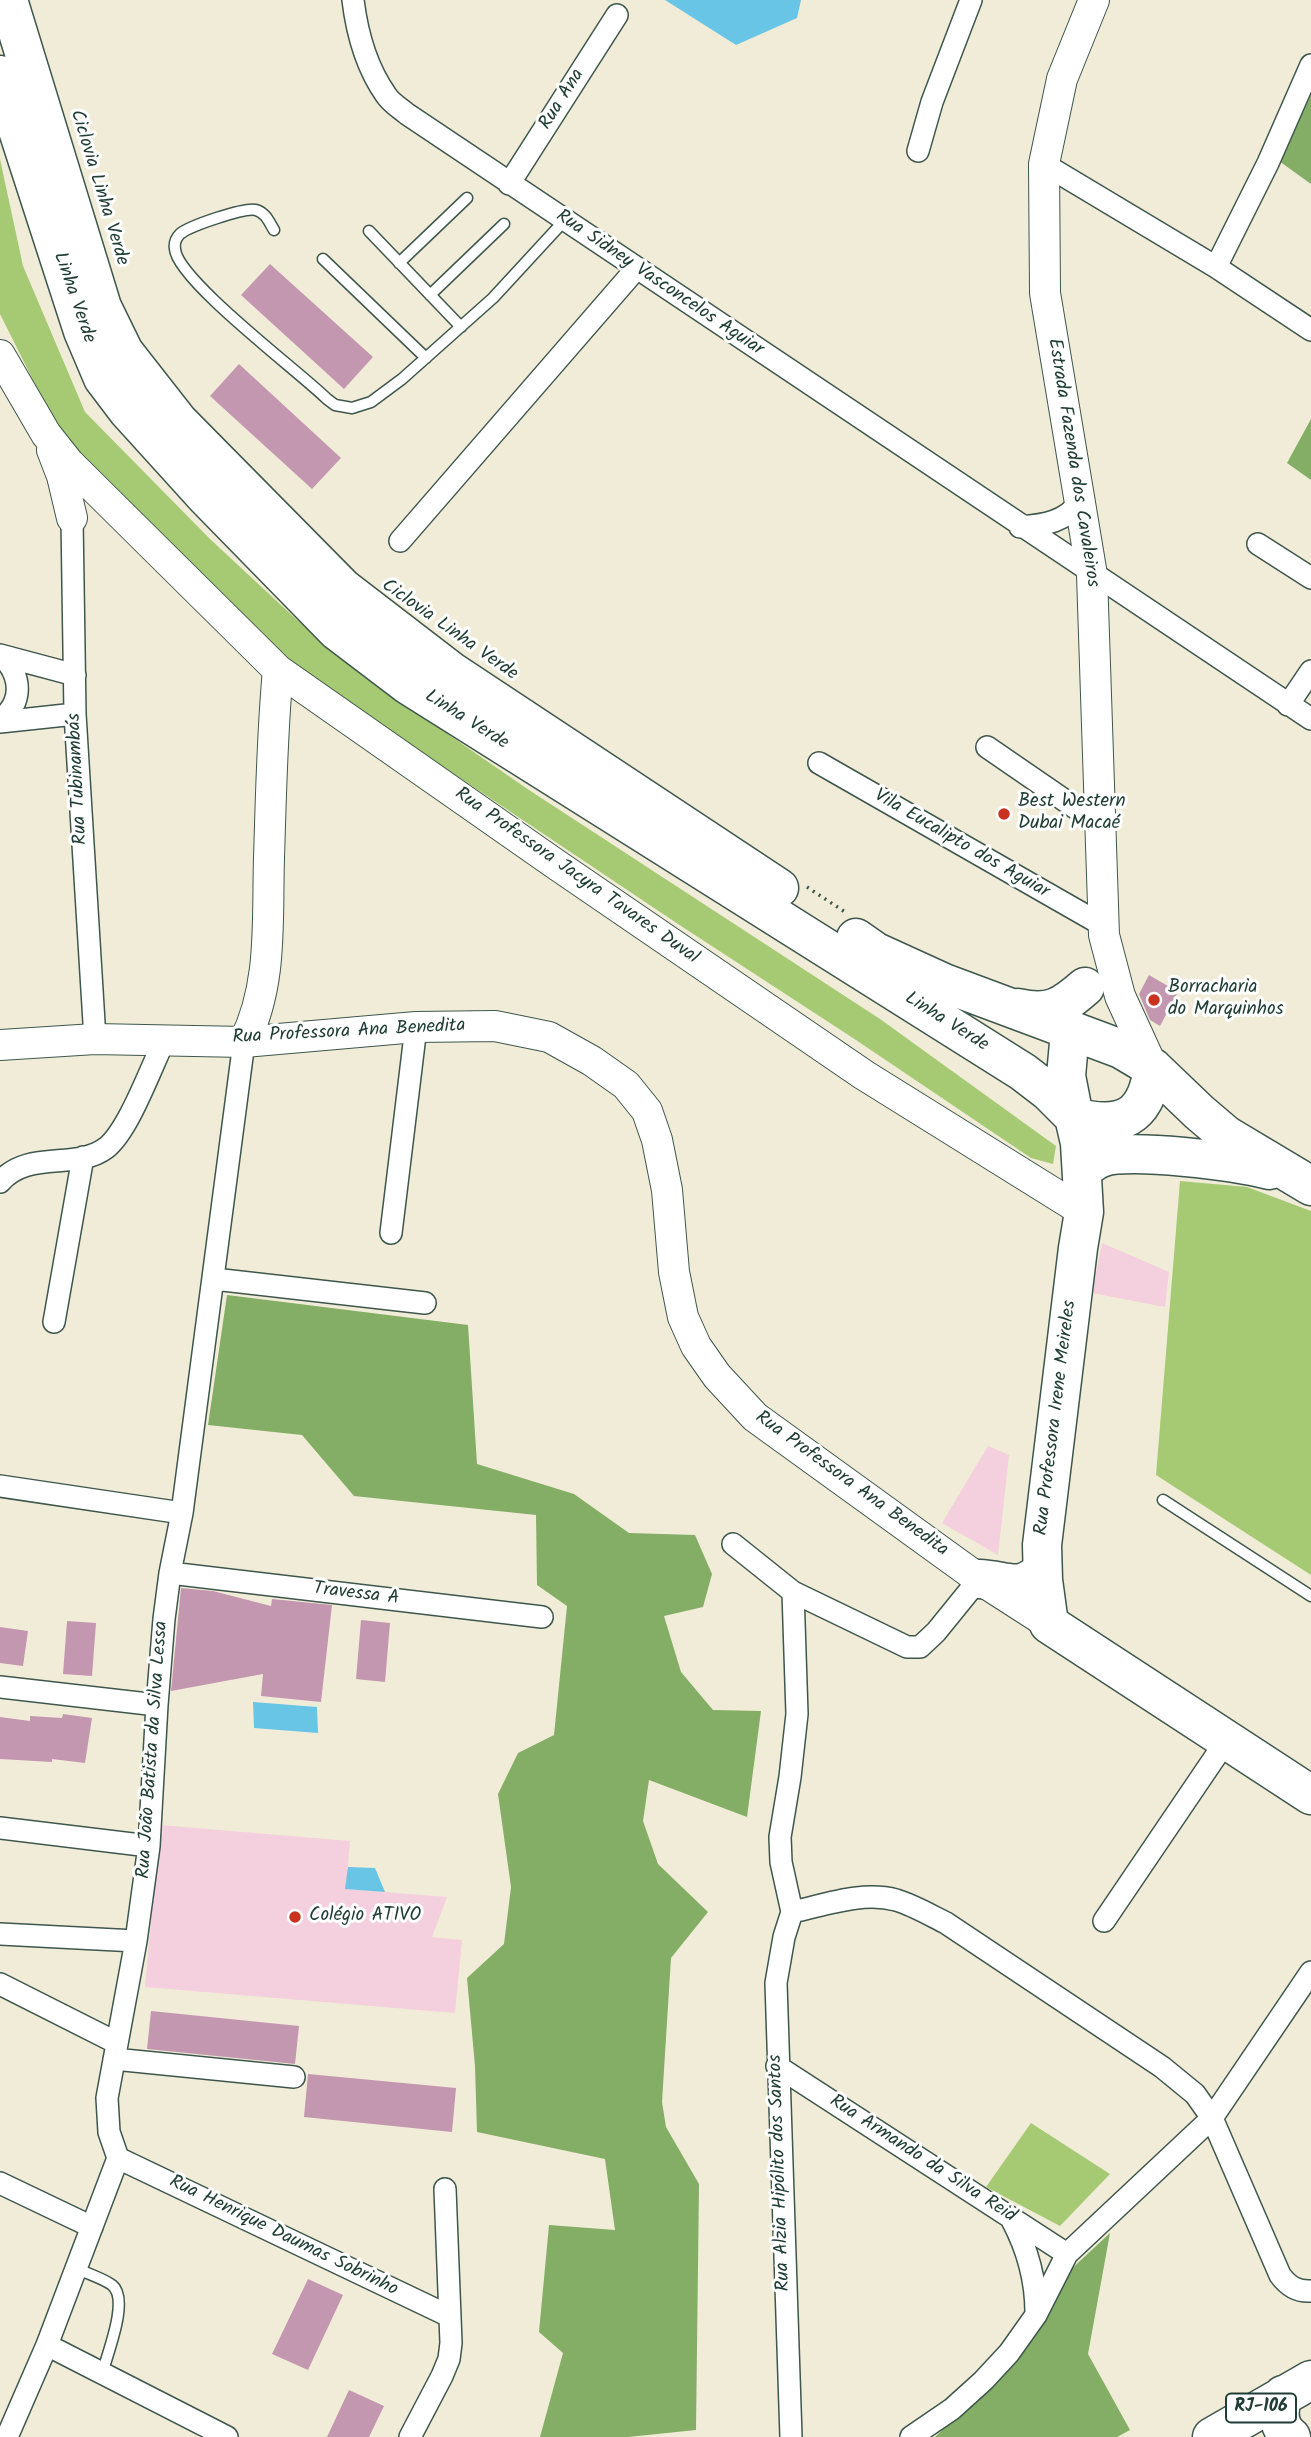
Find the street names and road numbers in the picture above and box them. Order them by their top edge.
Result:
street label: Rua Ana [535,65,591,135]
street label: Ciclovia Linha Verde [64,107,132,269]
street label: Rua Sidney Vasconcelos Aguiar [551,206,767,362]
street label: Linha Verde [47,250,99,346]
street label: Estrada Fazenda dos Cavaleiros [1041,337,1103,589]
street label: Ciclovia Linha Verde [376,575,522,687]
street label: Linha Verde [420,686,512,756]
street label: Rua Tubinambás [64,713,94,845]
street label: Rua Professora Jacyra Tavares Duval [450,784,702,970]
street label: Vila Eucalipto dos Aguiar [869,785,1053,905]
street label: Linha Verde [900,988,992,1058]
street label: Rua Professora Ana Benedita [232,1016,466,1050]
street label: Rua Professora Irene Meireles [1031,1299,1083,1537]
street label: Rua Professora Ana Benedita [750,1407,952,1563]
street label: Travessa A [312,1578,400,1612]
street label: Rua João Batista da Silva Lessa [134,1620,174,1880]
street label: Rua Alzia Hipólito dos Santos [765,2054,797,2292]
street label: Rua Armando da Silva Reid [824,2091,1020,2229]
street label: Rua Henrique Daumas Sobrinho [165,2172,401,2302]
road number: RJ-106 [1226,2394,1296,2422]

